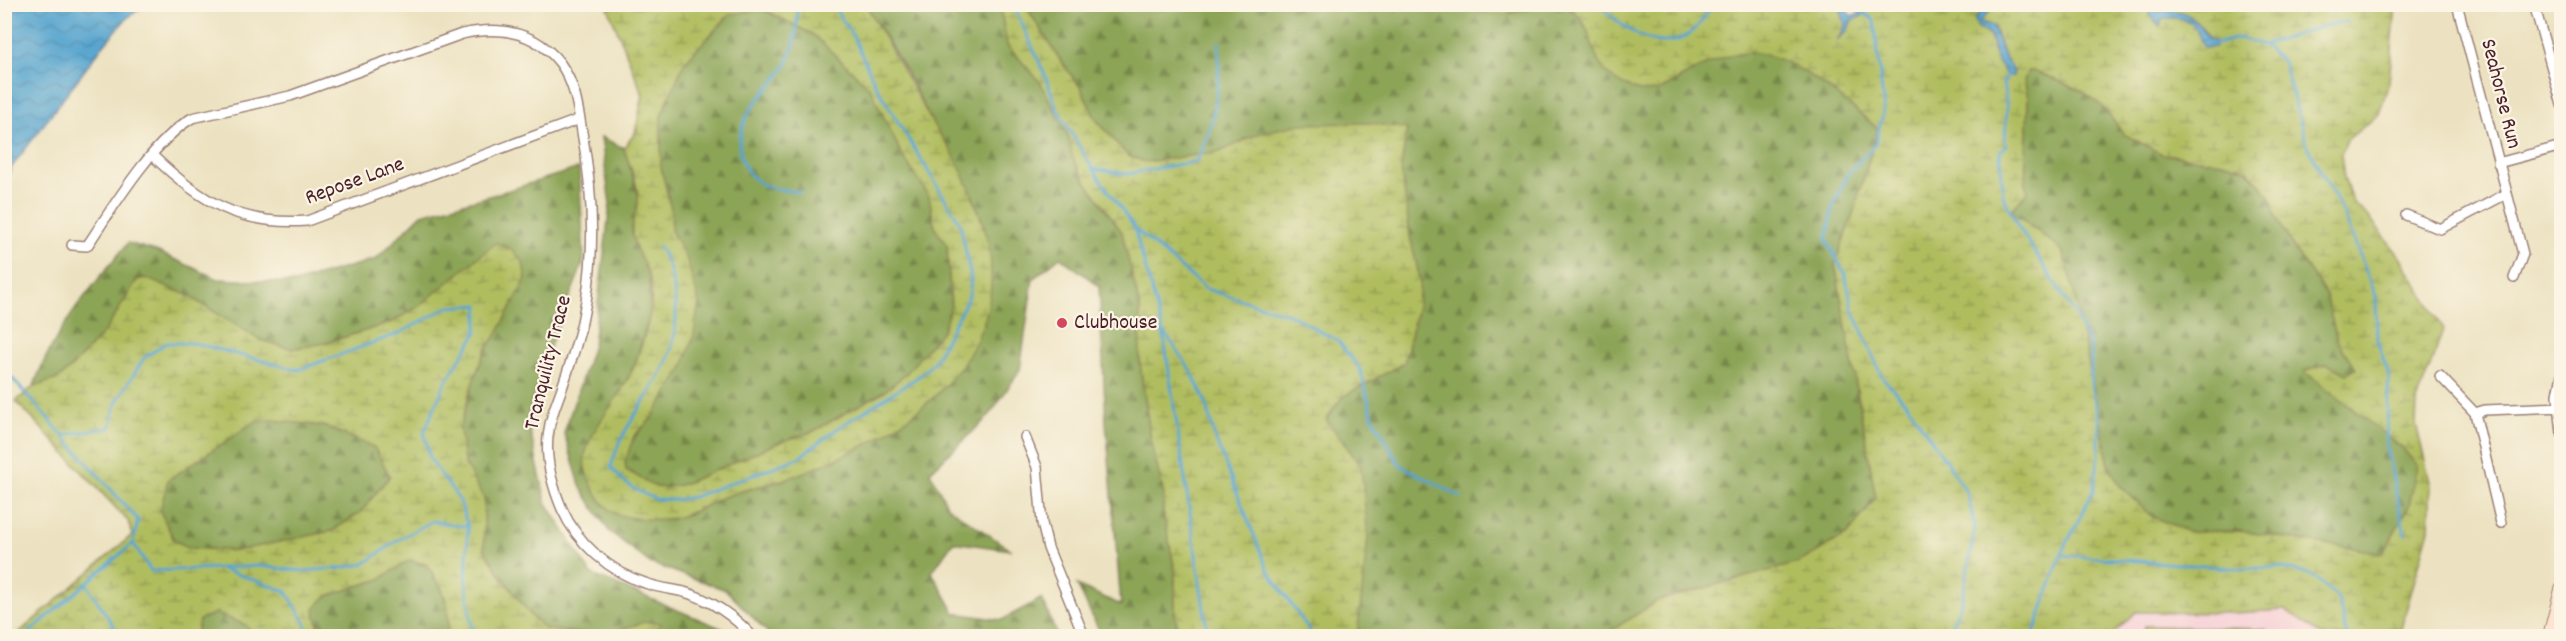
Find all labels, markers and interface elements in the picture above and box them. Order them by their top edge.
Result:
street label: Seahorse Run [2471,36,2529,152]
street label: Repose Lane [301,150,409,214]
street label: Tranquility Trace [517,292,581,434]
place label: Clubhouse [1074,308,1157,339]
marker: Clubhouse [1055,316,1069,330]

